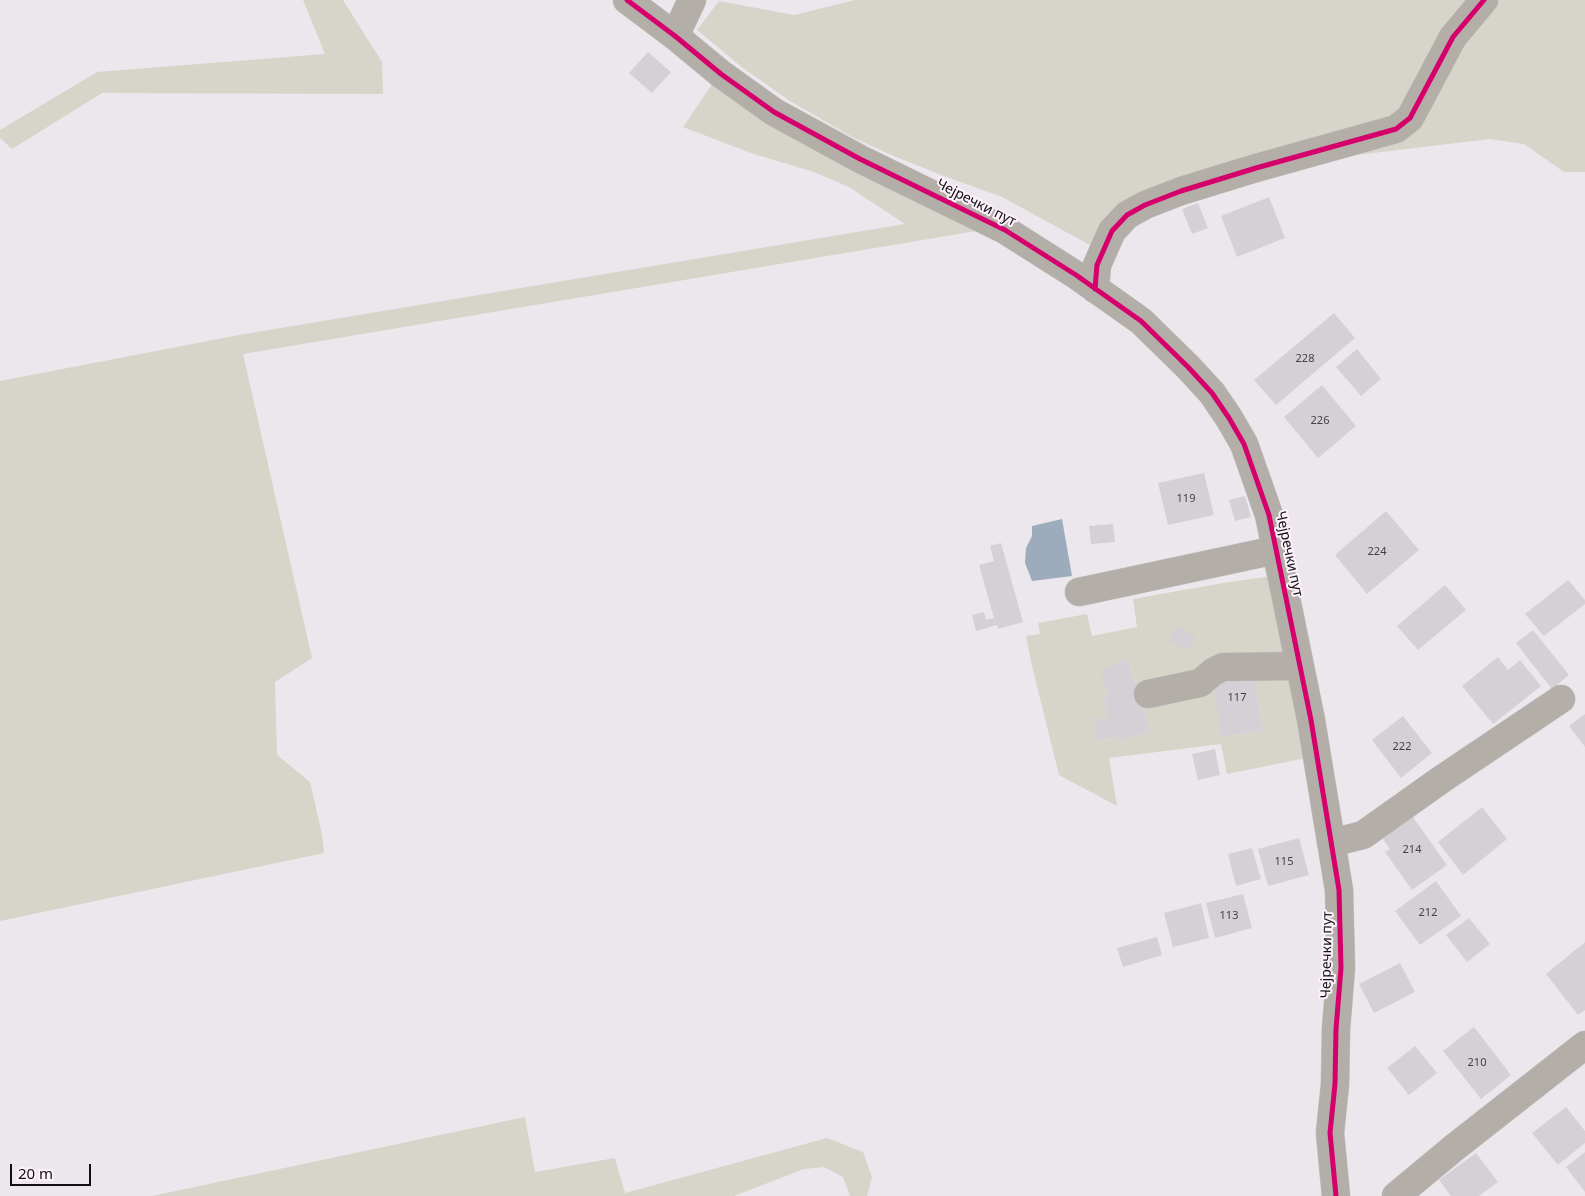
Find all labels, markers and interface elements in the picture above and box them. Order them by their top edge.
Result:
street label: Чејречки пут [933,176,1019,230]
house number: 228 [1296,352,1314,366]
house number: 226 [1311,414,1329,428]
house number: 119 [1177,492,1195,506]
street label: Чејречки пут [1272,510,1306,598]
house number: 224 [1368,545,1386,559]
house number: 117 [1228,691,1246,705]
house number: 222 [1393,740,1411,754]
house number: 214 [1403,843,1421,857]
house number: 115 [1275,855,1293,869]
house number: 212 [1419,906,1437,920]
house number: 113 [1220,909,1238,923]
street label: Чејречки пут [1318,911,1336,999]
house number: 210 [1468,1056,1486,1070]
scale bar [12,1154,94,1186]
text: 20 m [18,1163,53,1183]

